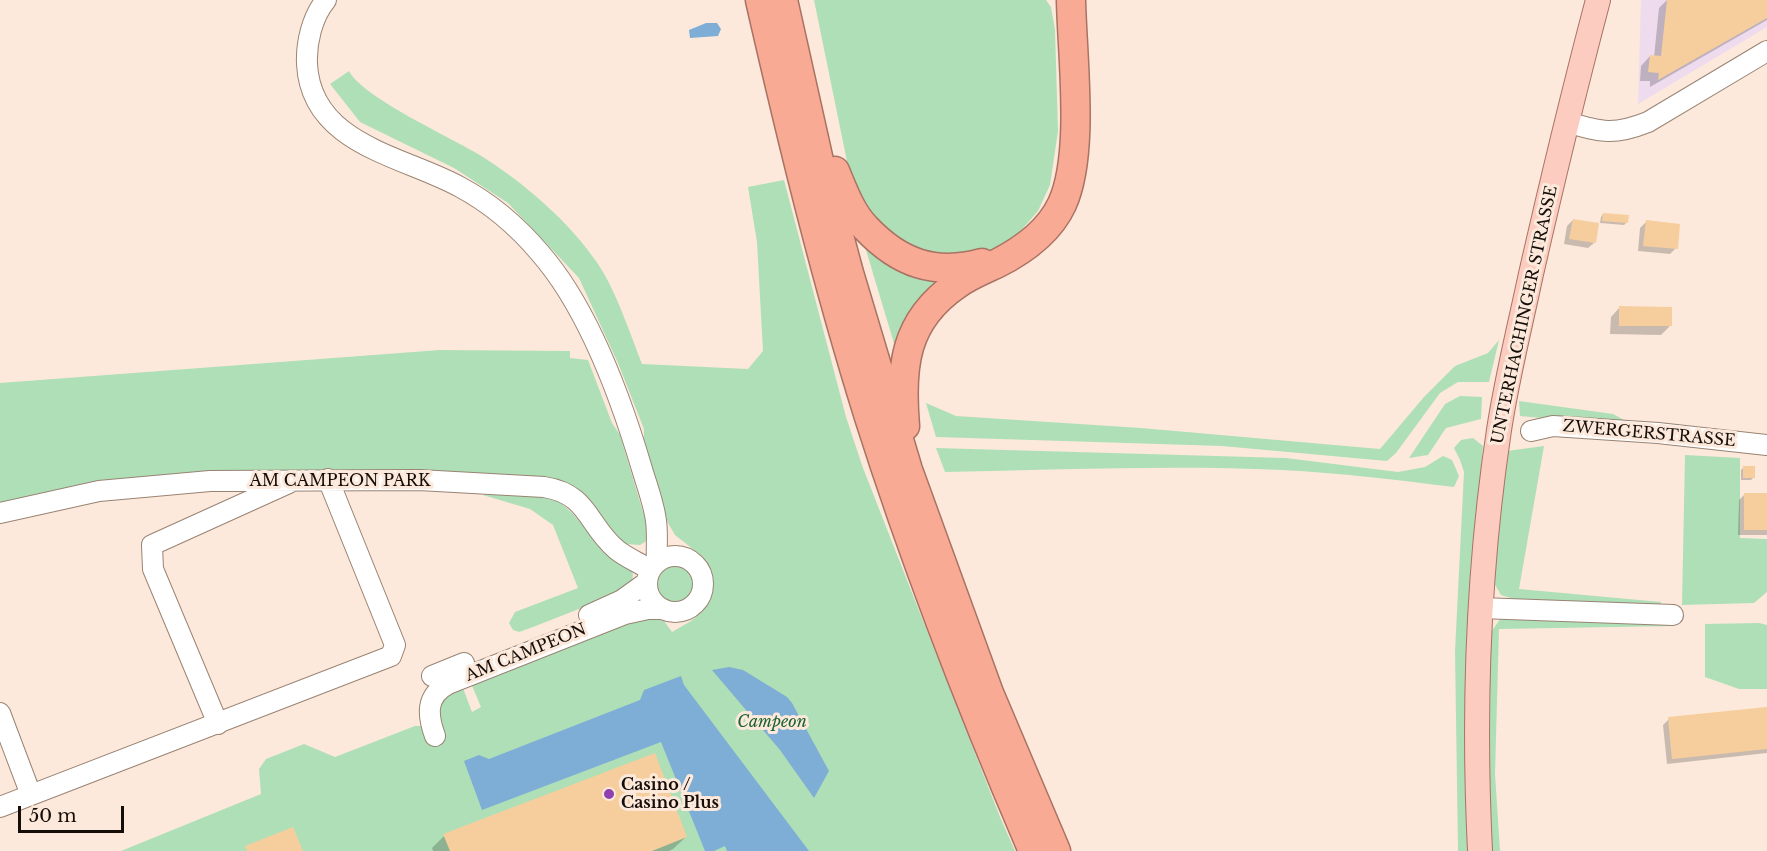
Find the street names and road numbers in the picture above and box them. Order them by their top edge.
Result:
street label: UNTERHACHINGER STRASSE [1488,184,1562,446]
street label: ZWERGERSTRASSE [1562,417,1736,451]
street label: AM CAMPEON PARK [249,471,431,491]
street label: AM CAMPEON [463,620,589,686]

